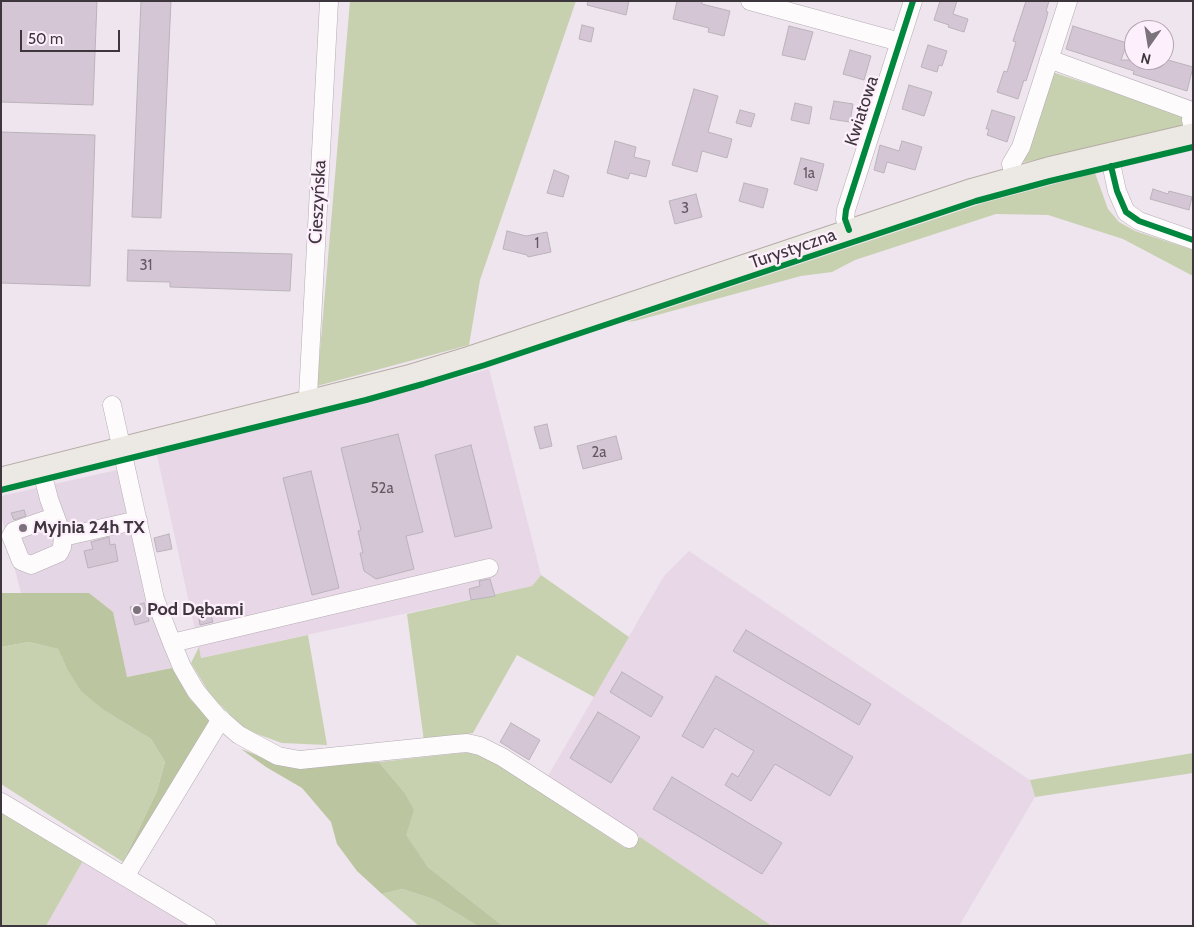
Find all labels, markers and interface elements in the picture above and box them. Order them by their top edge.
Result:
scale bar [22,20,122,52]
north arrow [1124,20,1174,70]
text: 50 m [28,30,63,48]
text: N [1139,49,1153,69]
street label: Kwiatowa [841,73,883,149]
street label: Cieszyńska [305,160,331,244]
house number: 1a [803,165,815,183]
house number: 3 [681,200,689,218]
street label: Turystyczna [747,224,839,274]
house number: 1 [535,235,539,253]
house number: 31 [139,257,153,275]
house number: 2a [591,444,607,462]
house number: 52a [370,480,394,498]
place label: Myjnia 24h TX [33,517,145,539]
marker: Myjnia 24h TX [17,522,29,534]
place label: Pod Dębami [147,599,244,621]
marker: Pod Dębami [131,604,143,616]

